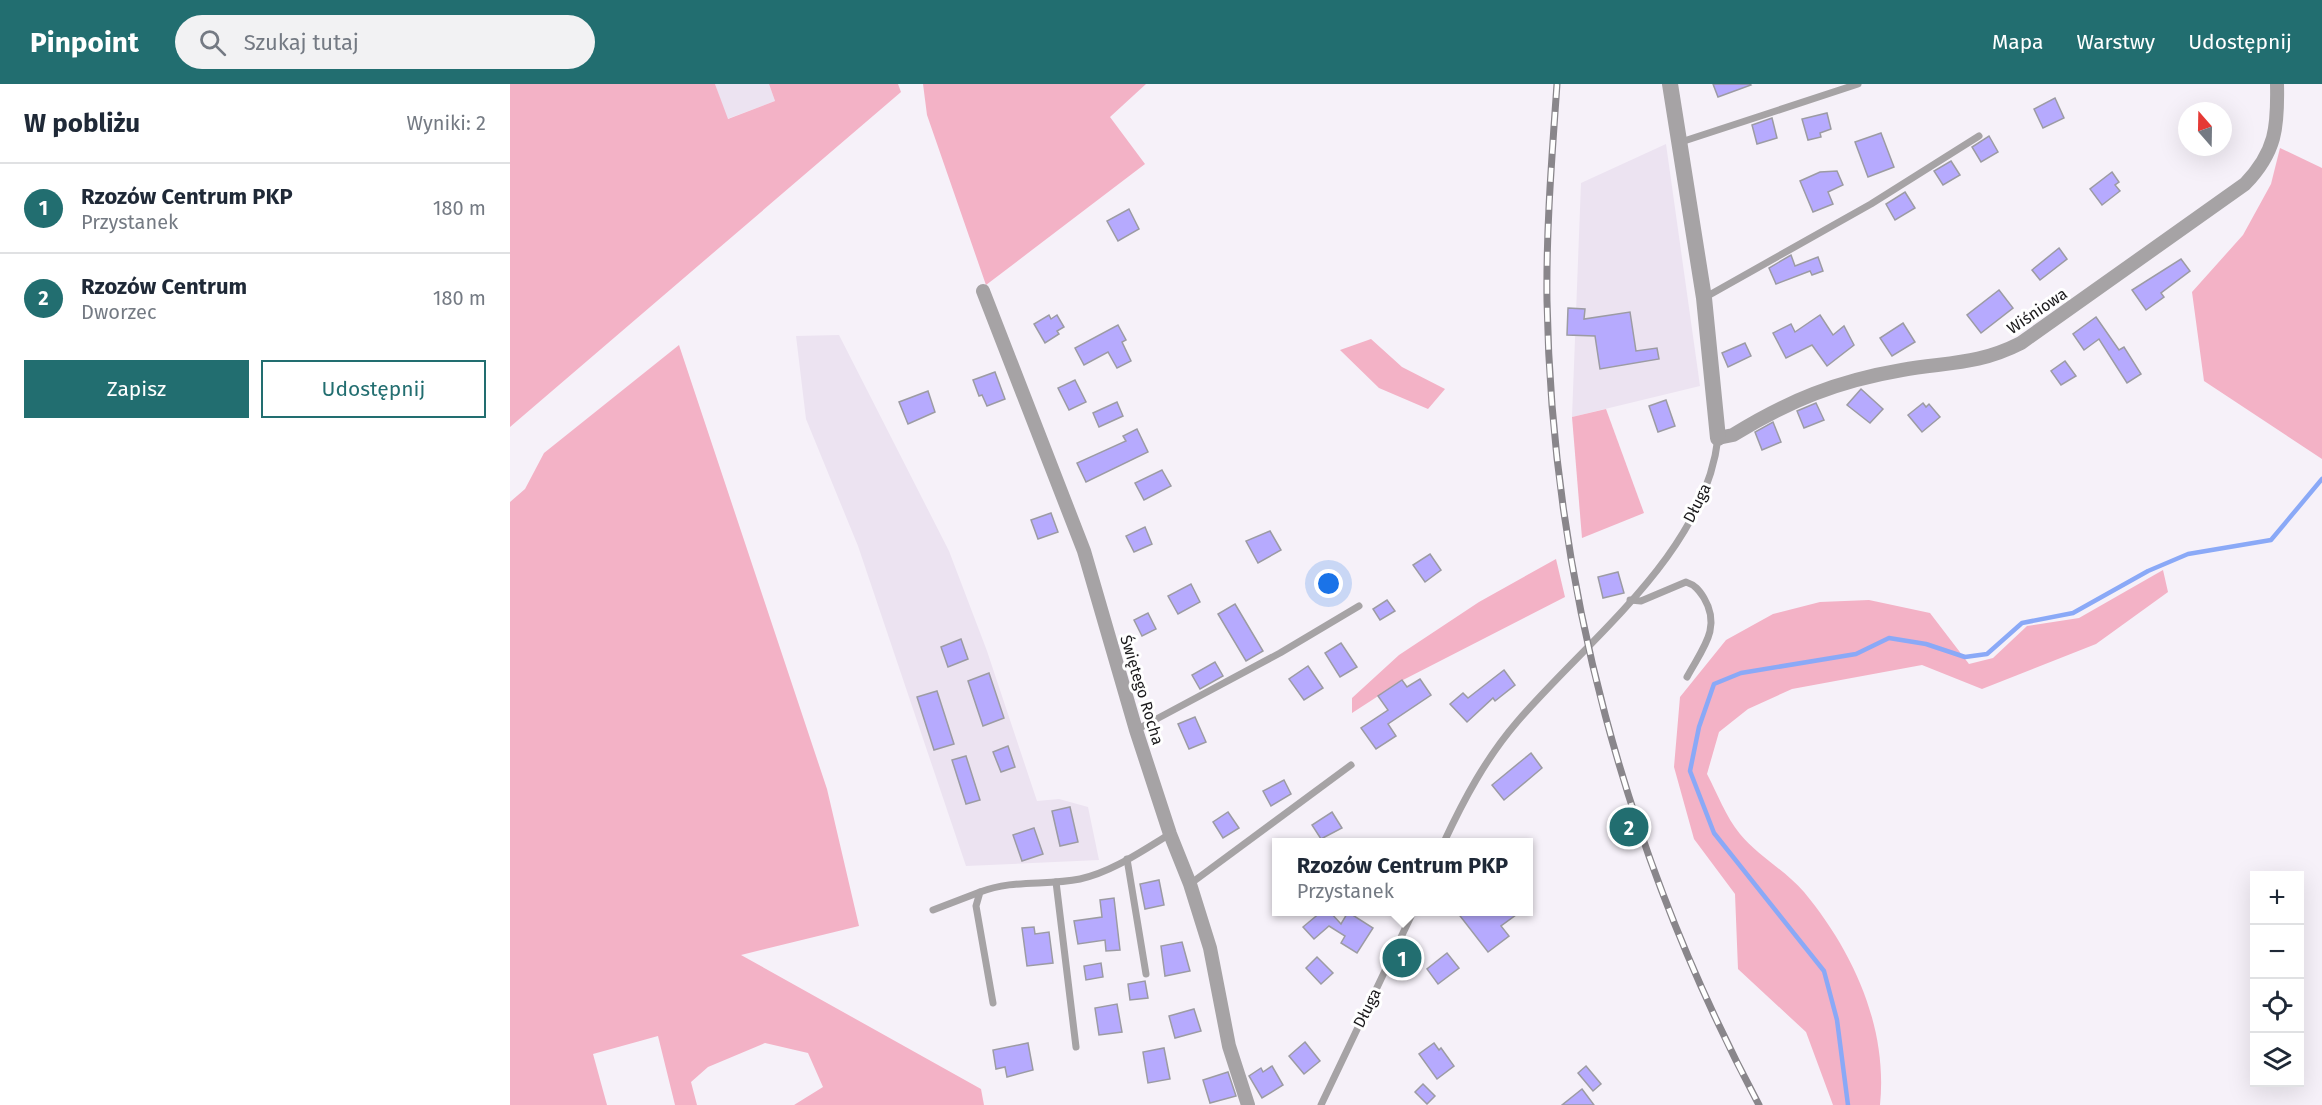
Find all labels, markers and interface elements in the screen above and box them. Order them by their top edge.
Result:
search box [175,15,595,69]
text: Pinpoint [30,26,139,59]
icon: search [196,26,229,59]
text: Szukaj tutaj [244,29,359,56]
text: Mapa [1992,29,2043,55]
text: Warstwy [2076,29,2155,55]
text: Udostępnij [2188,29,2292,55]
north arrow [2178,102,2232,156]
text: W pobliżu [24,108,140,139]
text: Wyniki: 2 [406,111,486,135]
text: Rzozów Centrum PKP [81,183,293,210]
text: 1 [39,196,48,220]
text: 180 m [433,196,486,220]
text: Przystanek [81,210,178,234]
text: Rzozów Centrum [81,273,247,300]
street label: Wiśniowa [2003,284,2071,338]
text: 2 [38,286,49,310]
text: 180 m [433,286,486,310]
text: Dworzec [81,300,156,324]
button: Zapisz [24,360,249,418]
button: Udostępnij [261,360,486,418]
street label: Długa [1679,480,1715,526]
your location [1314,569,1343,598]
street label: Świętego Rocha [1116,632,1169,747]
pin: 2 [1610,804,1648,850]
popup [1272,838,1533,916]
text: Rzozów Centrum PKP [1297,852,1508,879]
map controls [2250,871,2304,1087]
button: + [2250,871,2304,925]
text: Przystanek [1297,879,1394,903]
button: − [2250,925,2304,979]
pin: 1 [1382,936,1422,980]
button: locate [2250,979,2304,1033]
street label: Długa [1349,985,1385,1031]
button: layers [2250,1033,2304,1087]

